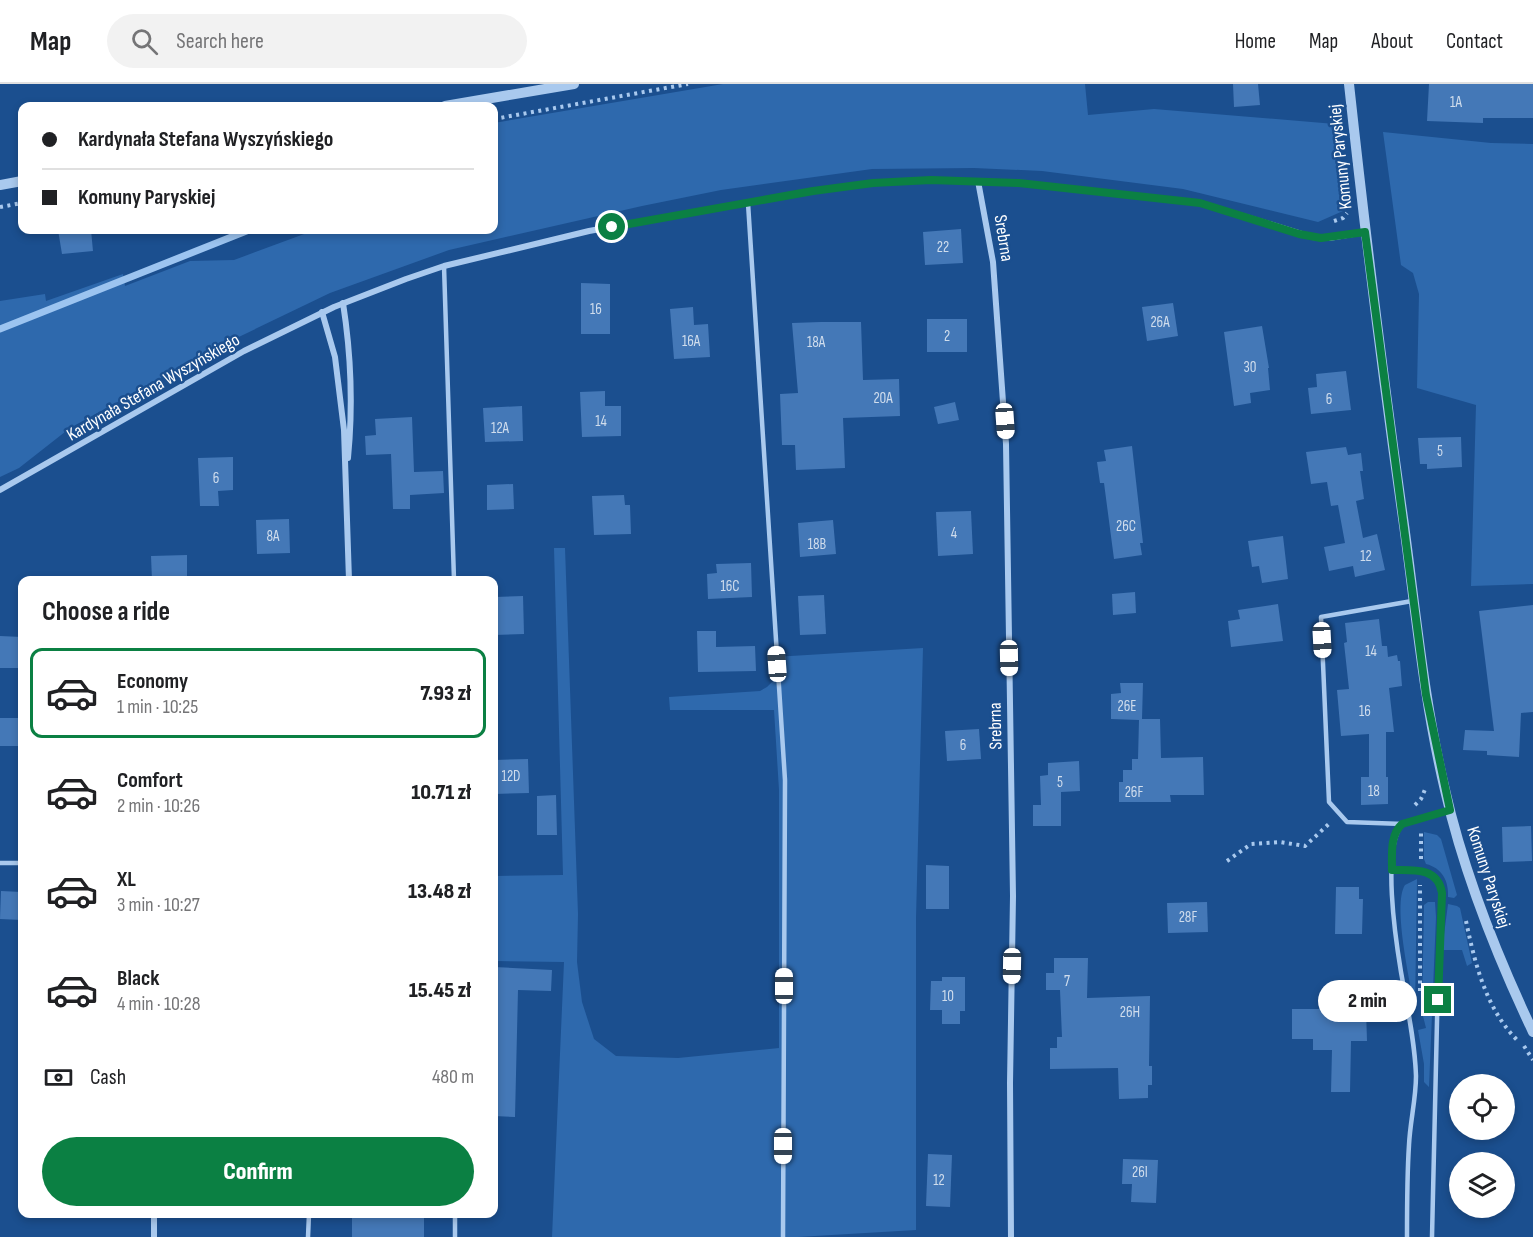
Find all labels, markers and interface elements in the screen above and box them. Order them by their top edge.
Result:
search box [107,14,527,68]
text: Map [30,25,71,58]
icon: search [128,25,161,58]
text: Search here [176,28,264,55]
text: Home [1235,29,1276,54]
text: Map [1309,29,1338,54]
text: About [1371,29,1413,54]
text: Contact [1446,29,1503,54]
house number: 1A [1450,93,1463,112]
street label: Komuny Paryskiej [1325,103,1356,211]
text: Kardynała Stefana Wyszyńskiego [78,126,333,153]
text: Komuny Paryskiej [78,184,215,211]
route start [598,213,625,240]
street label: Srebrna [989,213,1018,263]
house number: 22 [937,238,949,257]
house number: 16 [590,300,602,319]
house number: 26A [1150,313,1170,332]
house number: 2 [944,327,950,346]
street label: Kardynała Stefana Wyszyńskiego [63,329,243,446]
house number: 16A [682,332,701,351]
house number: 18A [807,333,826,352]
house number: 30 [1244,358,1256,377]
house number: 20A [873,389,893,408]
house number: 6 [1326,390,1332,409]
car [995,402,1015,440]
house number: 14 [595,412,607,431]
house number: 12A [491,419,510,438]
house number: 5 [1437,442,1443,461]
house number: 6 [213,469,219,488]
house number: 26C [1116,517,1136,536]
house number: 4 [951,524,957,543]
house number: 8A [267,527,280,546]
house number: 18B [808,535,827,554]
house number: 12 [1360,547,1372,566]
house number: 16C [720,577,740,596]
text: Choose a ride [42,596,170,628]
car [1312,622,1332,658]
car [1000,640,1018,676]
house number: 14 [1365,642,1377,661]
car [767,645,787,683]
icon: car [45,666,99,720]
text: Economy [117,668,188,695]
text: 7.93 zł [420,680,471,707]
text: 1 min · 10:25 [117,695,198,719]
house number: 26E [1118,697,1136,716]
street label: Srebrna [985,702,1006,750]
house number: 16 [1359,702,1371,721]
house number: 6 [960,736,966,755]
icon: car [45,765,99,819]
text: Comfort [117,767,183,794]
house number: 12D [502,767,520,786]
house number: 5 [1057,773,1063,792]
text: 10.71 zł [411,779,471,806]
house number: 18 [1368,782,1380,801]
house number: 26F [1125,783,1143,802]
text: 2 min · 10:26 [117,794,200,818]
street label: Komuny Paryskiej [1462,824,1515,931]
icon: car [45,864,99,918]
text: XL [117,866,136,893]
text: 13.48 zł [408,878,471,905]
text: 3 min · 10:27 [117,893,200,917]
house number: 28F [1179,908,1197,927]
car [1003,948,1021,984]
icon: car [45,963,99,1017]
text: Black [117,965,159,992]
car [775,968,793,1004]
house number: 7 [1064,972,1070,991]
text: 15.45 zł [409,977,471,1004]
callout: 2 min [1318,979,1417,1021]
route end [1424,986,1451,1013]
house number: 10 [942,987,954,1006]
text: 2 min [1348,989,1387,1013]
text: 4 min · 10:28 [117,992,200,1016]
house number: 26H [1120,1003,1140,1022]
icon: cash [42,1061,75,1094]
text: Cash [90,1064,126,1091]
text: 480 m [432,1065,474,1089]
map controls [1449,1074,1515,1218]
button: locate [1449,1074,1515,1140]
car [774,1128,792,1164]
button: Confirm [42,1137,474,1206]
button: layers [1449,1152,1515,1218]
house number: 26I [1132,1163,1148,1182]
house number: 12 [933,1171,945,1190]

